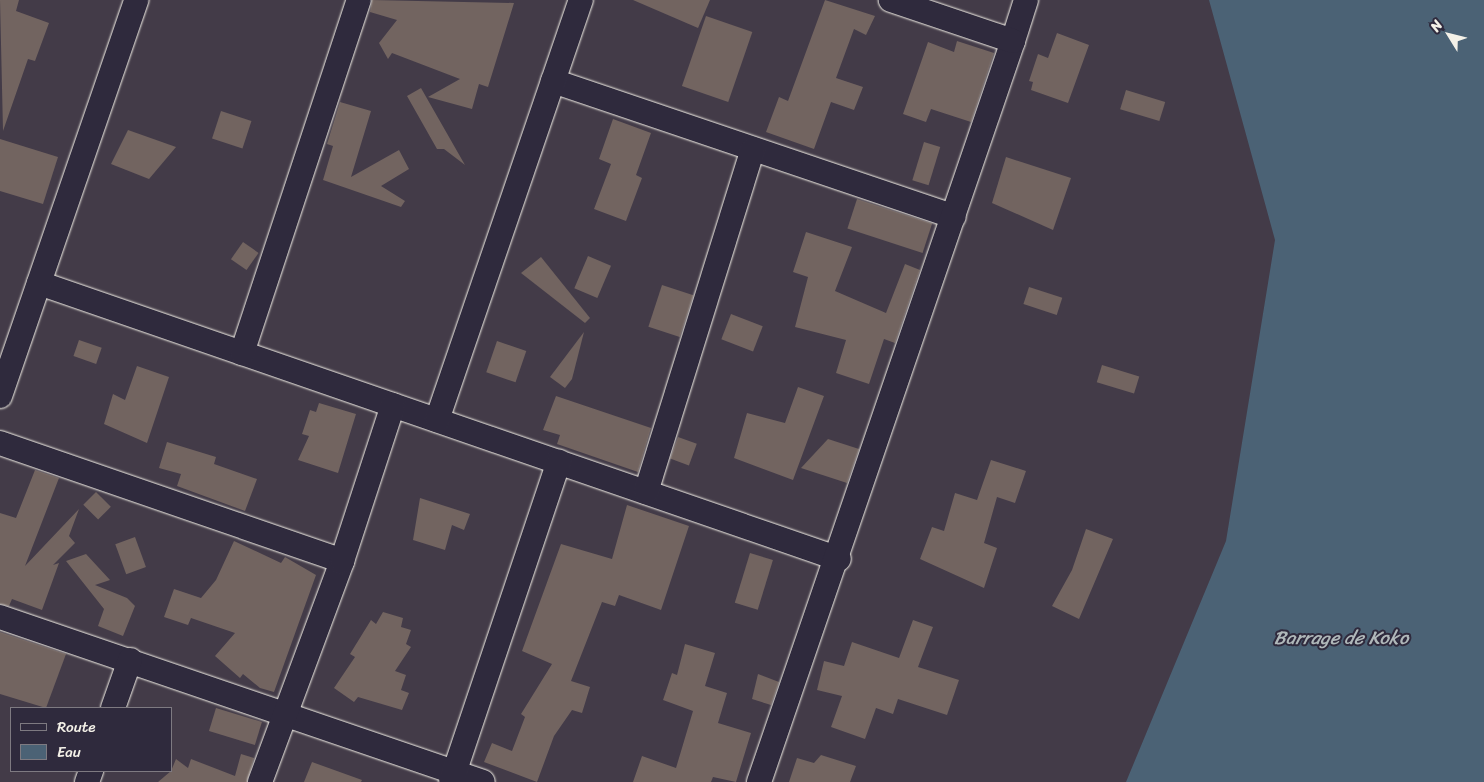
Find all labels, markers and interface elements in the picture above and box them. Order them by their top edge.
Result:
north arrow [1424,10,1474,60]
text: N [1423,15,1449,37]
water label: Barrage de Koko [1273,627,1409,649]
legend [10,707,172,772]
text: Route [57,714,96,740]
text: Eau [57,739,81,765]

